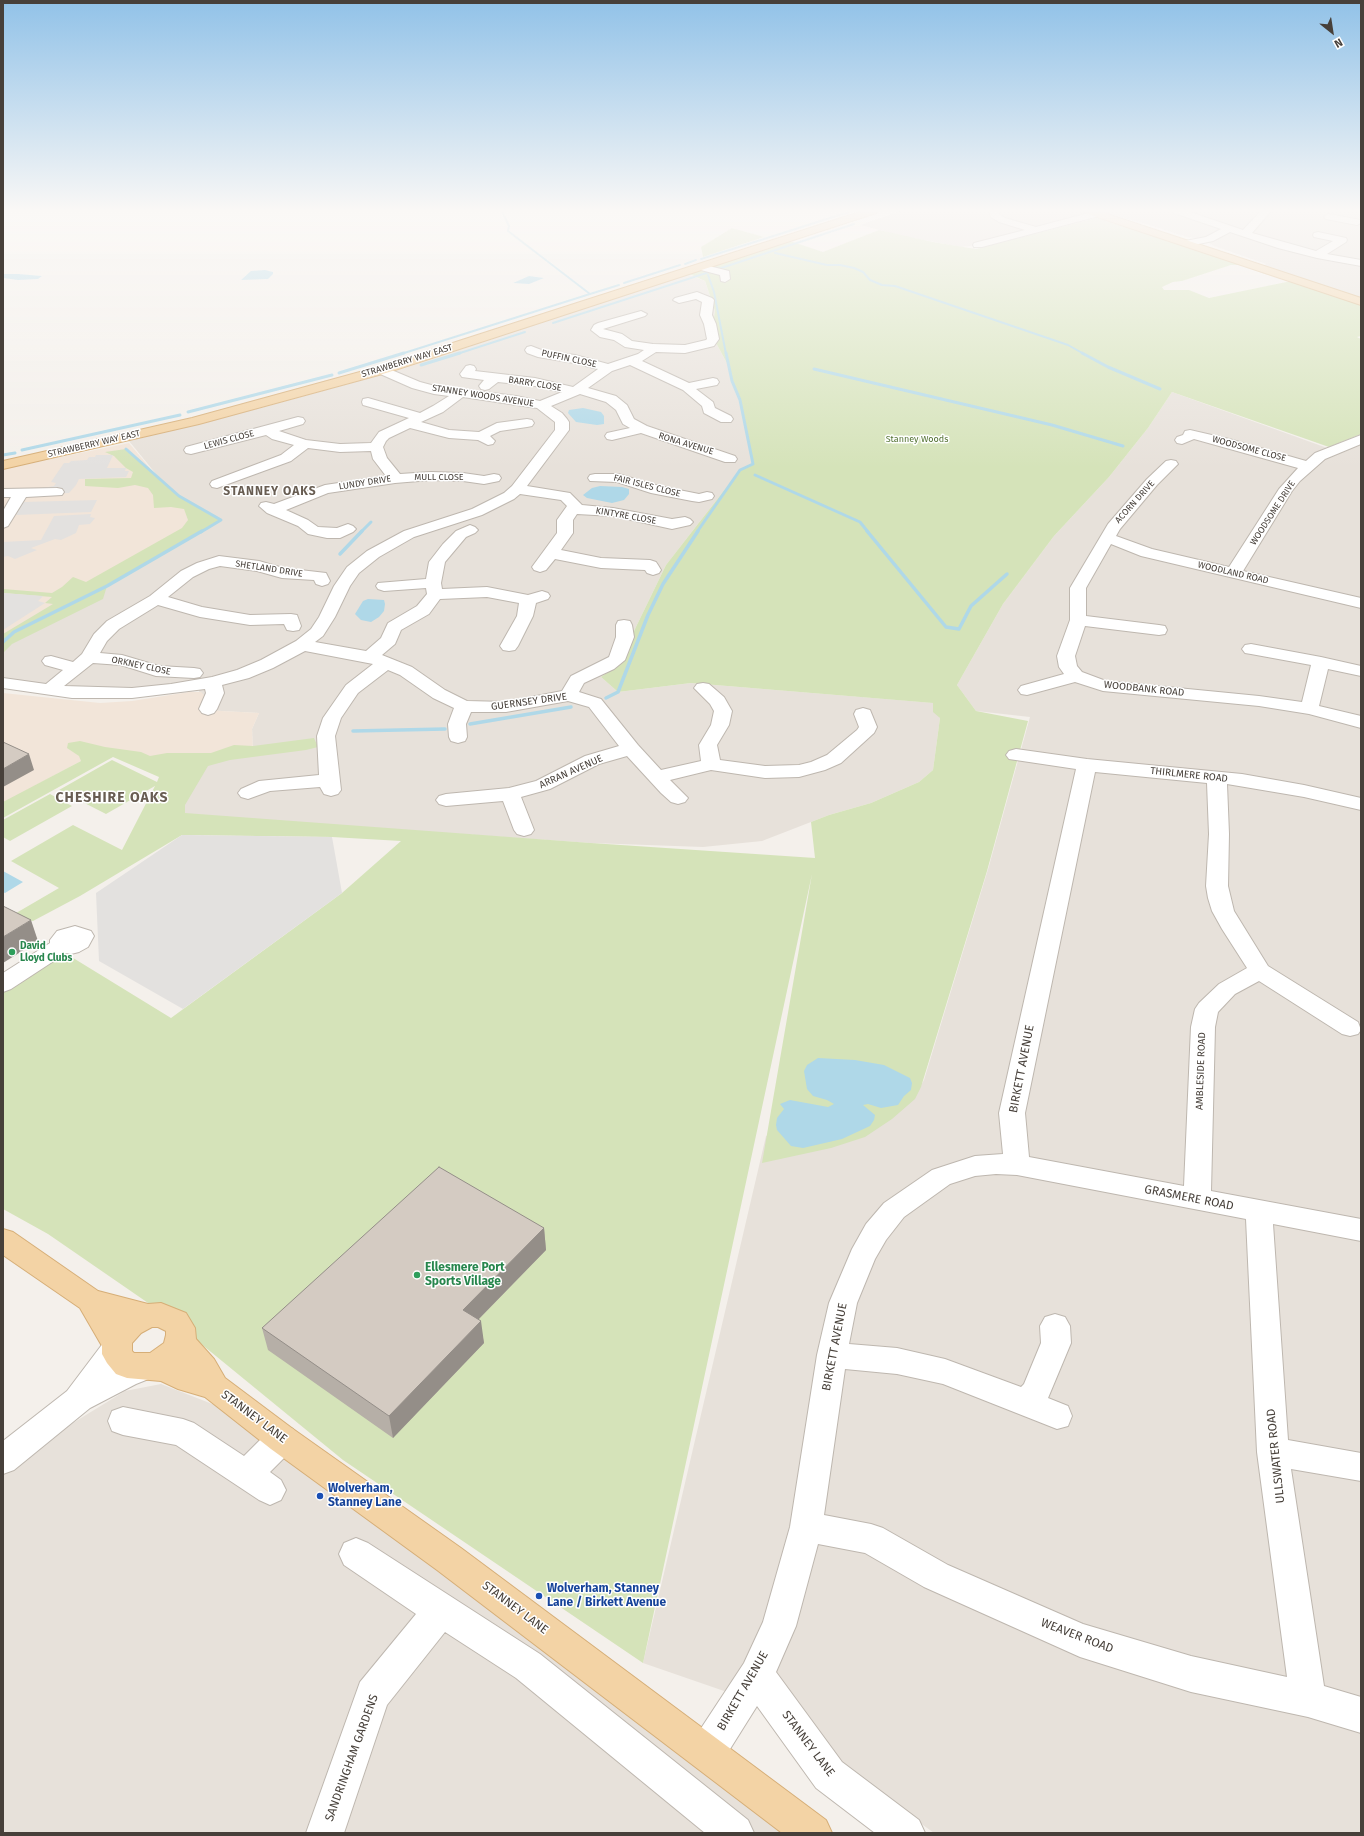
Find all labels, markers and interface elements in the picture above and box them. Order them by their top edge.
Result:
north arrow [1312,12,1352,52]
text: N [1332,35,1345,50]
street label: STRAWBERRY WAY EAST [360,342,454,380]
street label: PUFFIN CLOSE [540,348,598,370]
street label: BARRY CLOSE [508,374,562,394]
street label: STANNEY WOODS AVENUE [431,383,535,409]
street label: STRAWBERRY WAY EAST [47,428,141,460]
street label: LEWIS CLOSE [203,428,255,452]
street label: RONA AVENUE [657,430,715,458]
park label: Stanney Woods [886,434,948,444]
street label: WOODSOME CLOSE [1211,434,1287,464]
street label: MULL CLOSE [414,472,464,482]
street label: FAIR ISLES CLOSE [612,472,682,500]
street label: LUNDY DRIVE [338,474,392,492]
street label: ACORN DRIVE [1113,478,1157,526]
street label: WOODSOME DRIVE [1248,479,1298,547]
district label: STANNEY OAKS [223,485,317,499]
street label: KINTYRE CLOSE [595,505,657,527]
street label: SHETLAND DRIVE [234,558,304,580]
street label: WOODLAND ROAD [1197,560,1269,586]
street label: ORKNEY CLOSE [110,654,172,678]
street label: WOODBANK ROAD [1103,679,1185,699]
street label: GUERNSEY DRIVE [490,691,568,713]
street label: ARRAN AVENUE [537,753,605,791]
street label: THIRLMERE ROAD [1150,765,1228,785]
district label: CHESHIRE OAKS [56,790,168,806]
place label: David Lloyd Clubs [20,940,72,964]
marker: David Lloyd Clubs [7,947,17,957]
street label: BIRKETT AVENUE [1006,1024,1038,1114]
street label: AMBLESIDE ROAD [1194,1032,1208,1110]
street label: GRASMERE ROAD [1143,1182,1235,1214]
place label: Ellesmere Port Sports Village [425,1261,505,1289]
marker: Ellesmere Port Sports Village [412,1270,422,1280]
street label: BIRKETT AVENUE [819,1302,851,1392]
street label: STANNEY LANE [218,1388,290,1446]
street label: ULLSWATER ROAD [1264,1408,1288,1504]
place label: Wolverham, Stanney Lane [328,1482,402,1510]
marker: Wolverham, Stanney Lane [315,1491,325,1501]
street label: STANNEY LANE [479,1579,551,1637]
place label: Wolverham, Stanney Lane / Birkett Avenue [547,1582,666,1610]
marker: Wolverham, Stanney Lane / Birkett Avenue [534,1591,544,1601]
street label: WEAVER ROAD [1039,1616,1115,1656]
street label: BIRKETT AVENUE [714,1649,772,1733]
street label: SANDRINGHAM GARDENS [322,1693,382,1823]
street label: STANNEY LANE [779,1708,837,1780]

